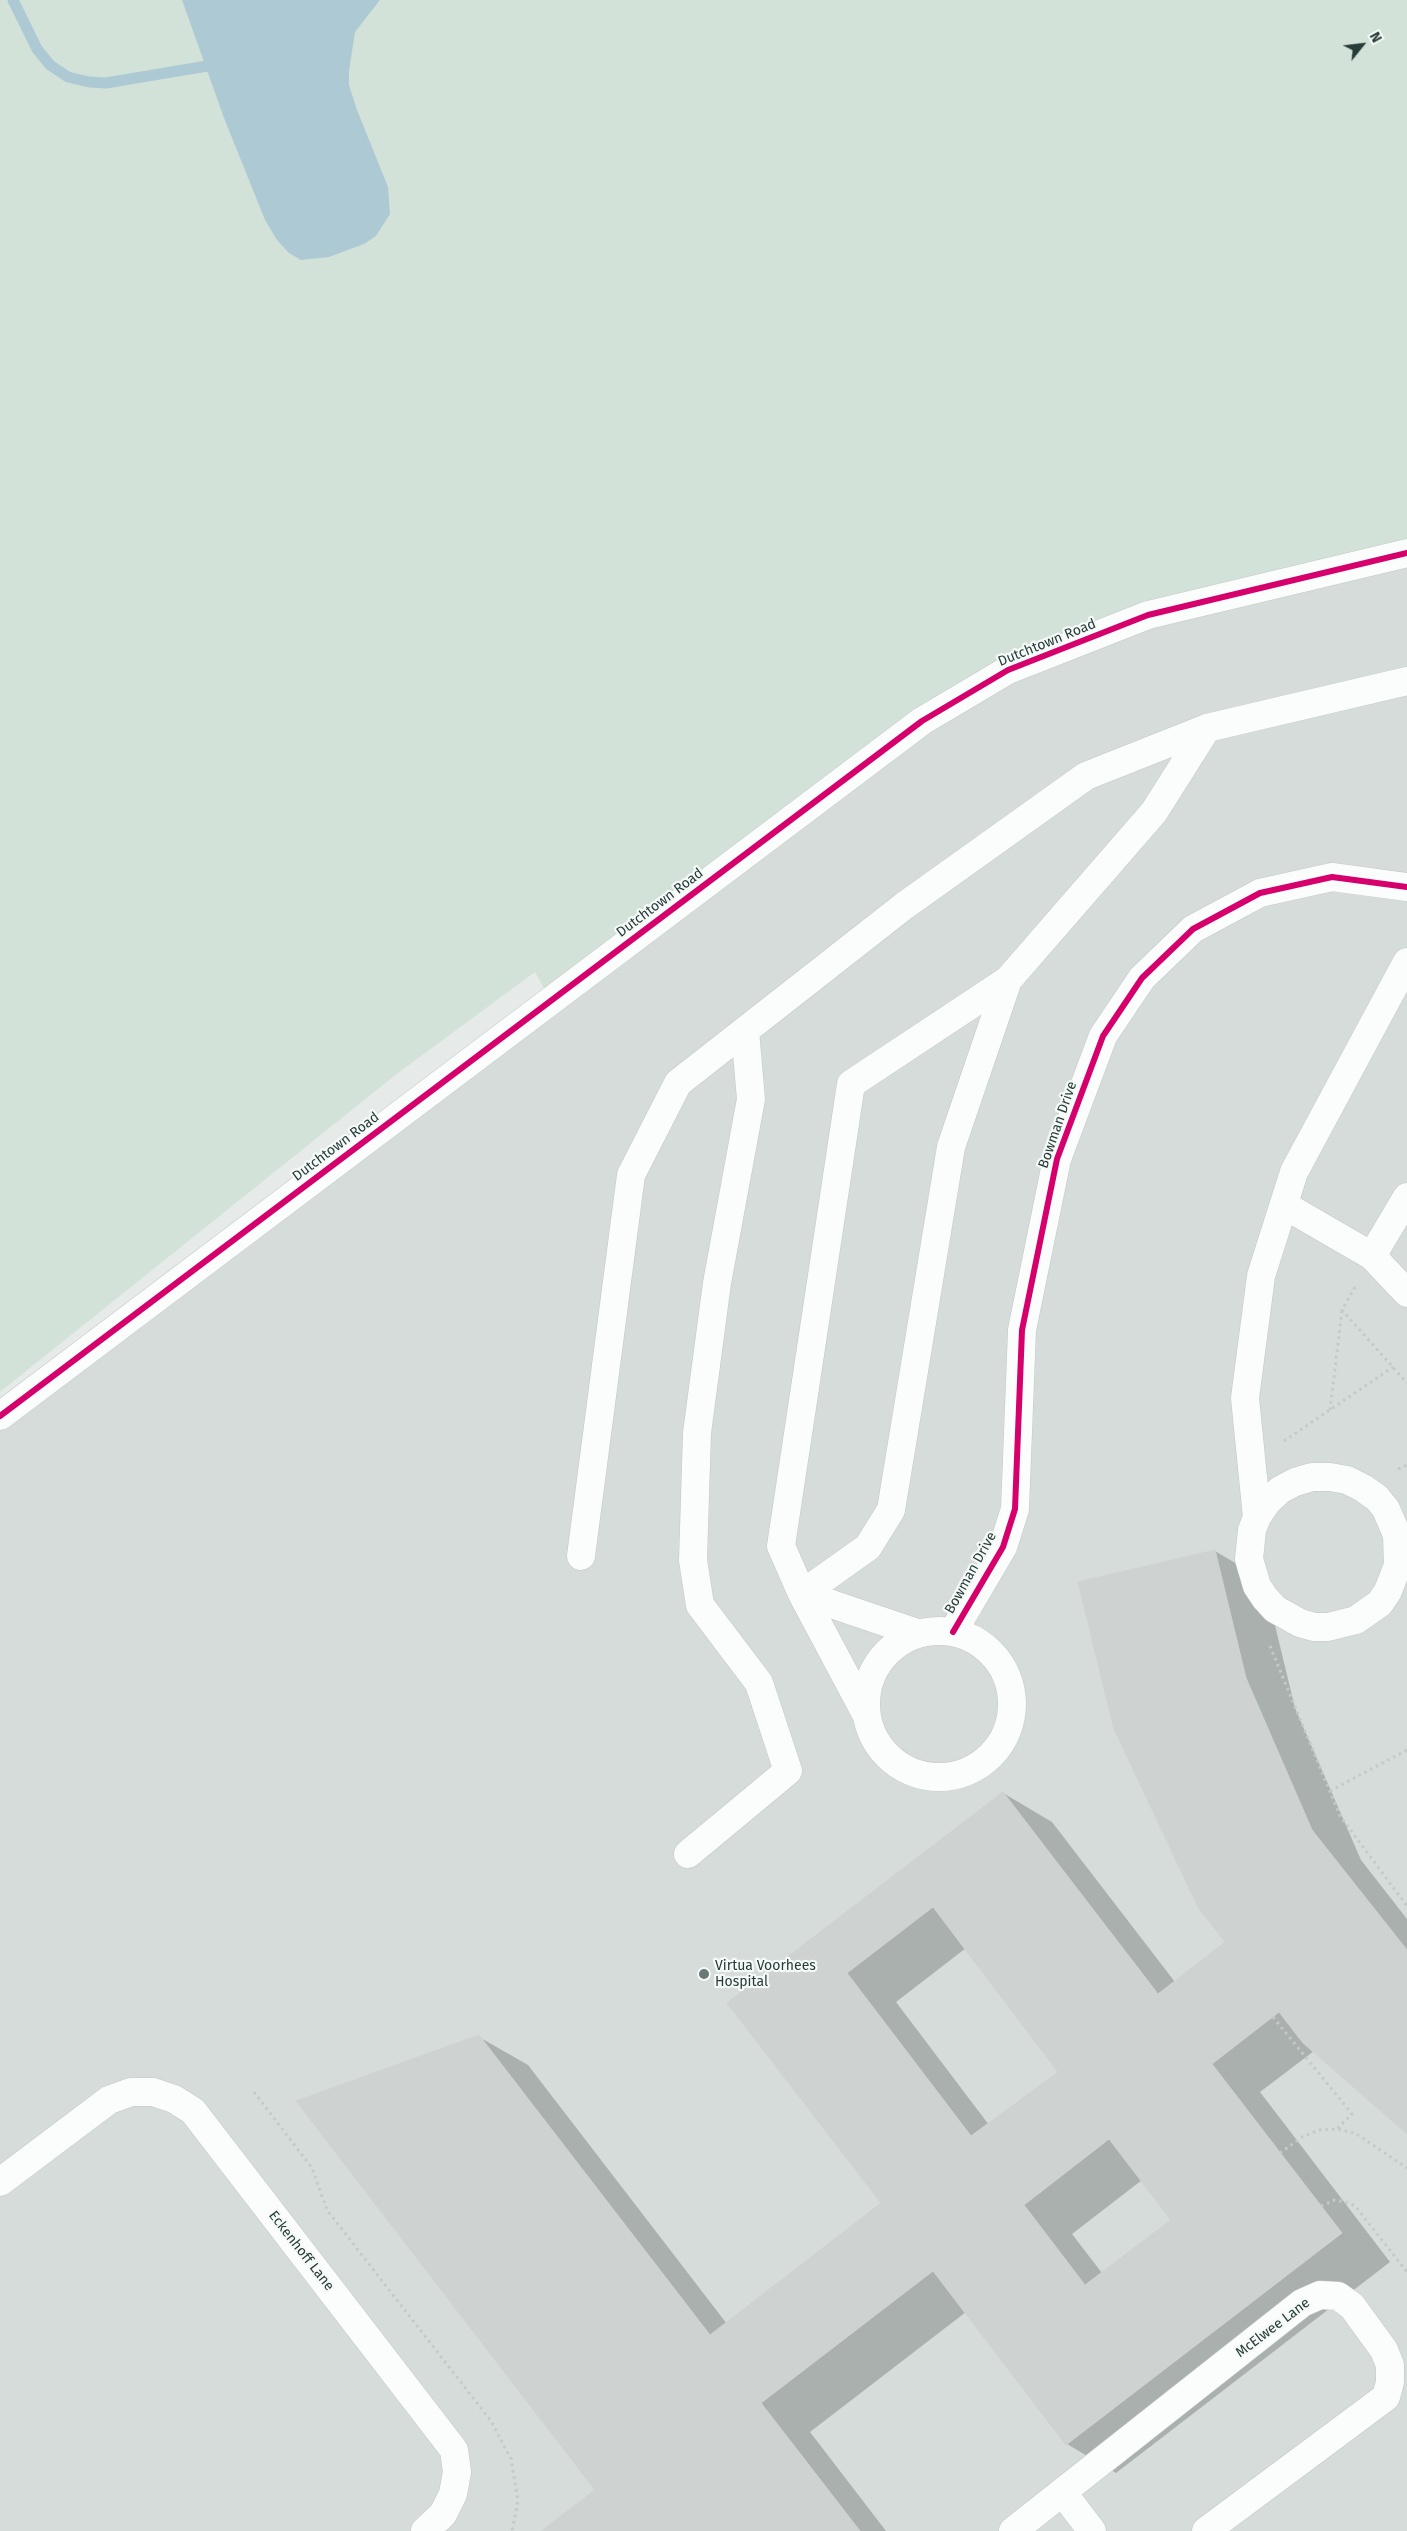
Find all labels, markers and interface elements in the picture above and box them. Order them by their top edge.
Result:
north arrow [1337,20,1387,70]
text: N [1366,29,1385,46]
street label: Dutchtown Road [996,616,1098,670]
street label: Dutchtown Road [613,865,707,941]
street label: Bowman Drive [1035,1079,1081,1171]
street label: Dutchtown Road [289,1109,383,1185]
street label: Bowman Drive [942,1529,1000,1617]
place label: Virtua Voorhees Hospital [715,1958,816,1990]
marker: Virtua Voorhees Hospital [697,1967,711,1981]
street label: Eckenhoff Lane [265,2208,337,2294]
street label: McElwee Lane [1233,2295,1313,2361]

